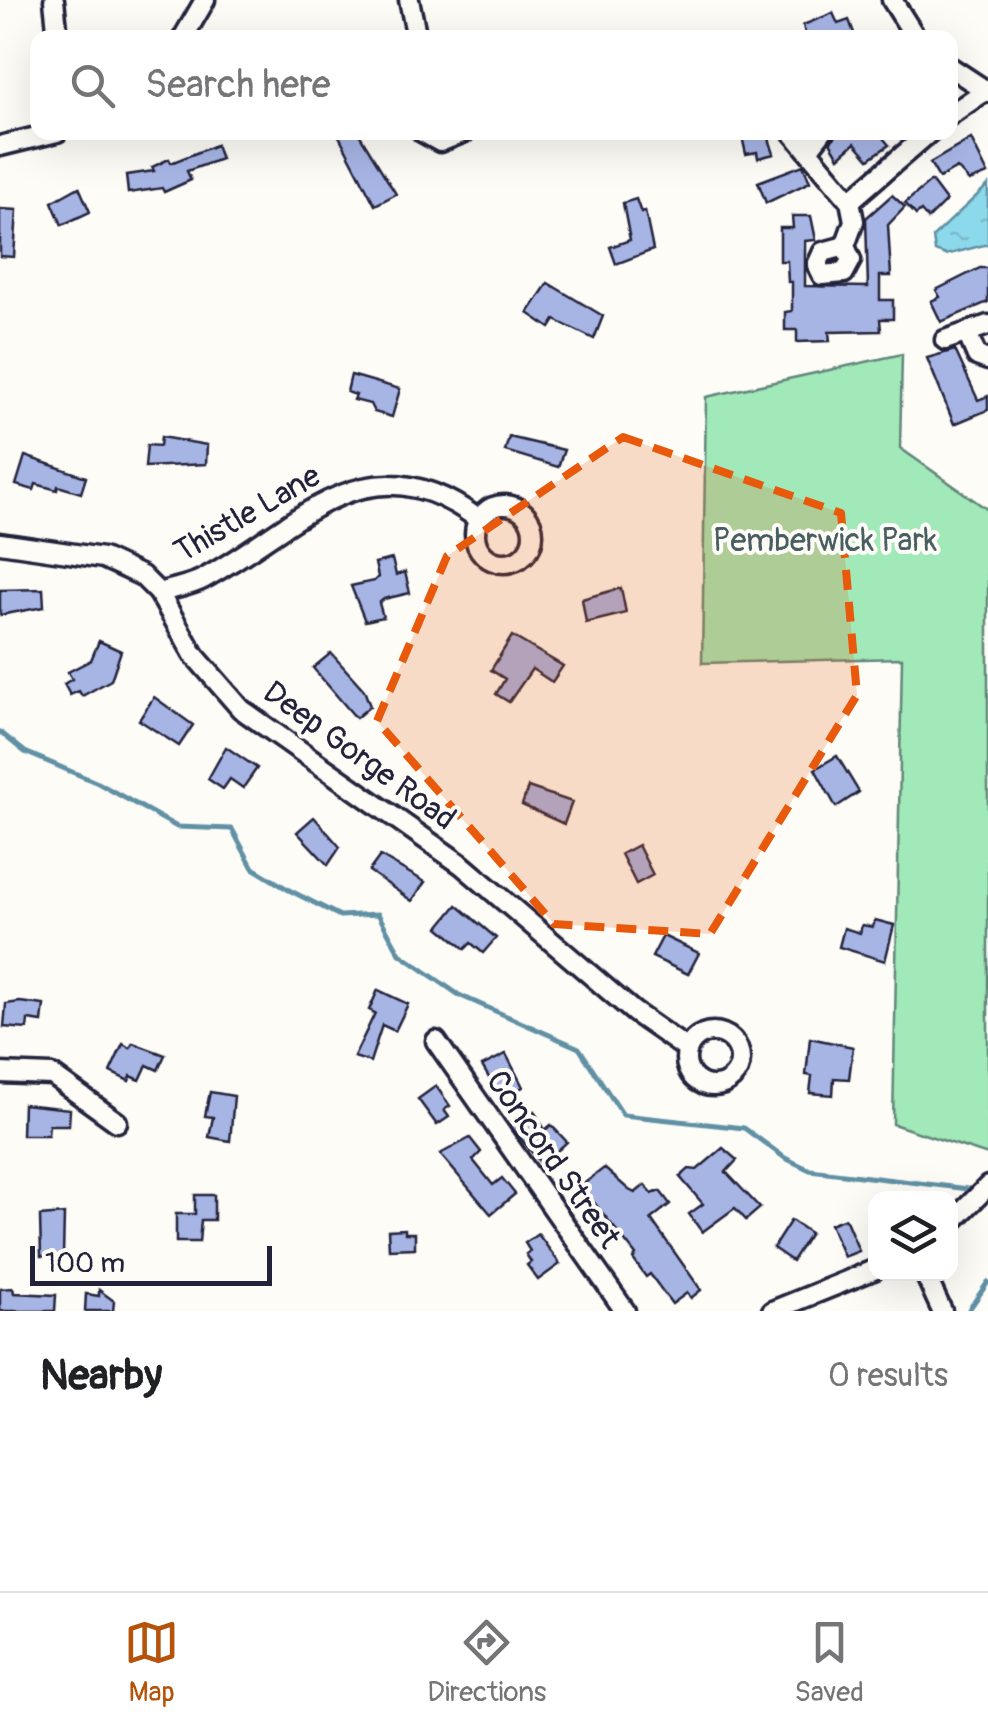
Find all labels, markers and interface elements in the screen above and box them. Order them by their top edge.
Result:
search box [30,30,958,140]
icon: search [65,58,120,113]
text: Search here [145,61,331,109]
street label: Thistle Lane [167,456,328,572]
park label: Pemberwick Park [713,521,937,561]
street label: Deep Gorge Road [255,672,464,839]
street label: Concord Street [477,1063,629,1256]
map controls [868,1191,958,1281]
button: layers [868,1191,958,1281]
scale bar [30,1241,272,1286]
text: 100 m [45,1246,125,1281]
text: Nearby [40,1350,162,1402]
text: 0 results [828,1356,948,1396]
tab: Map [124,1615,179,1710]
tab: Directions [427,1615,546,1710]
tab: Saved [794,1615,864,1710]

